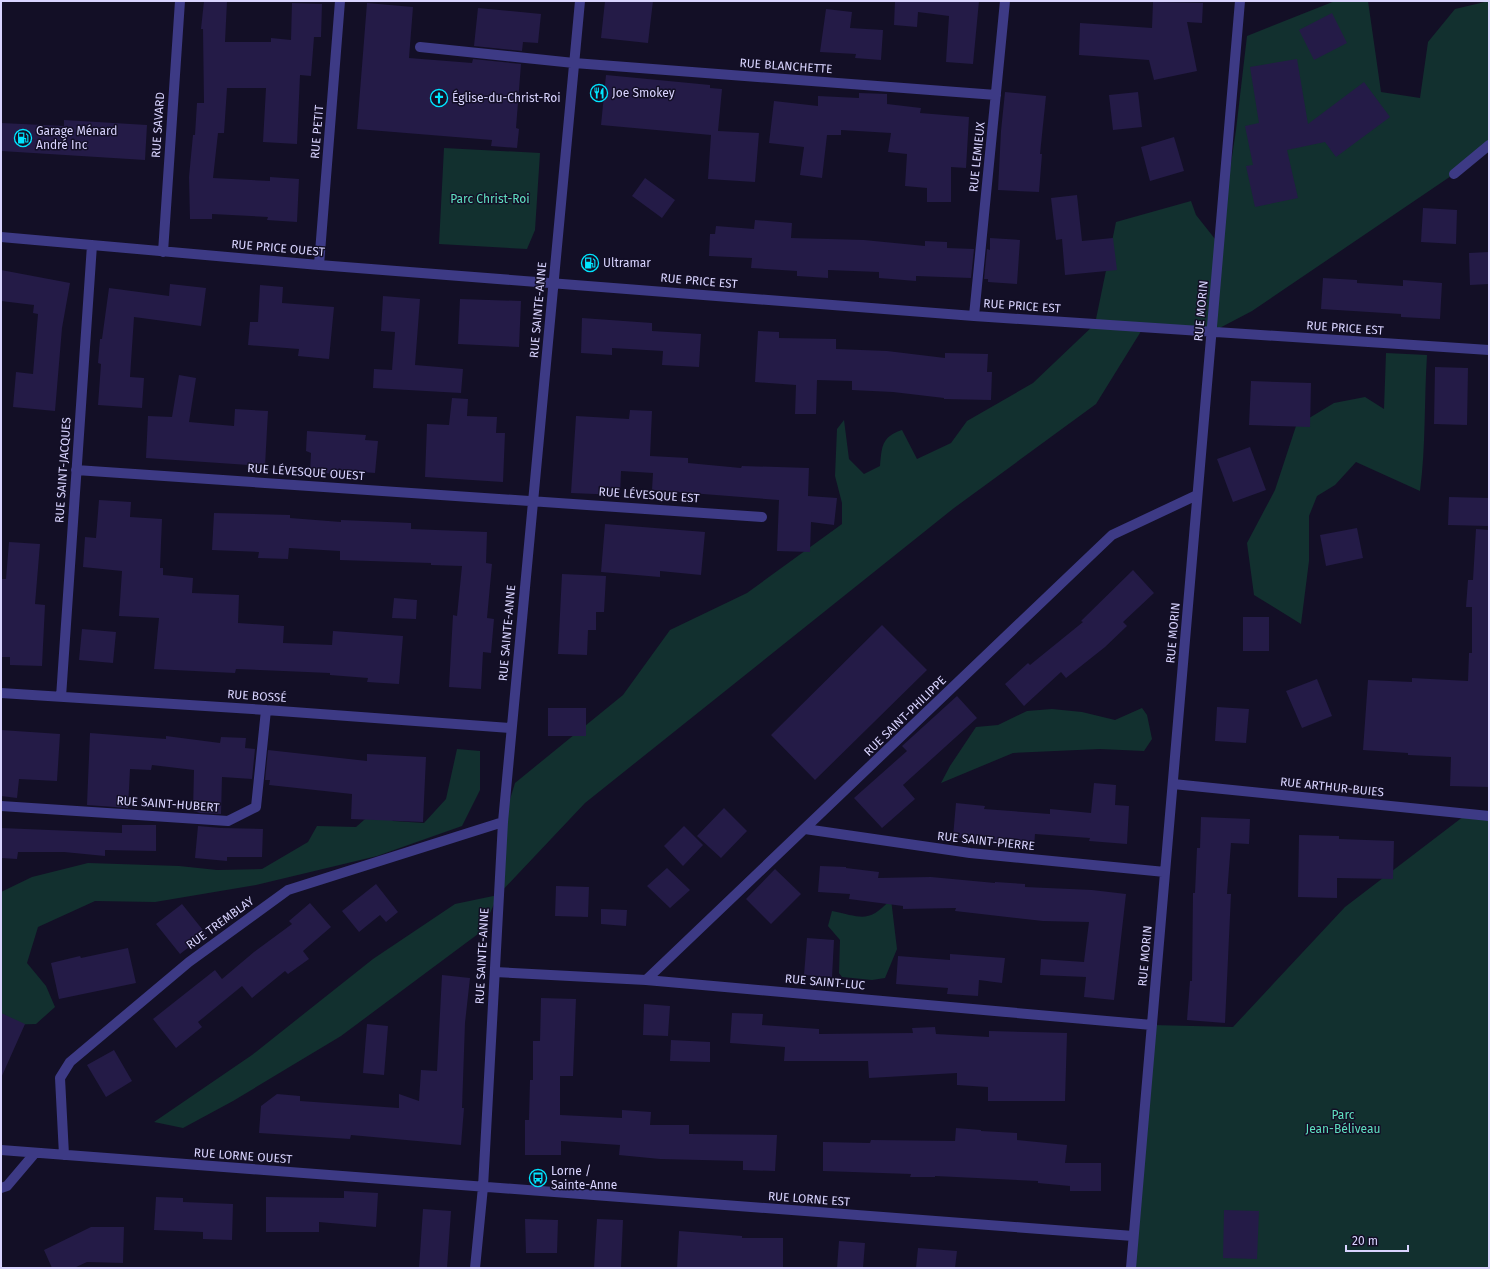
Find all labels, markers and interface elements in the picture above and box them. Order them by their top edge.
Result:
street label: RUE BLANCHETTE [739,56,833,76]
restaurant icon: Joe Smokey [589,83,609,103]
place label: Joe Smokey [612,86,675,100]
church icon: Église-du-Christ-Roi [429,88,449,108]
place label: Église-du-Christ-Roi [452,90,561,105]
street label: RUE SAVARD [149,91,167,159]
street label: RUE PETIT [308,104,326,160]
street label: RUE LEMIEUX [966,121,988,193]
place label: Garage Ménard André Inc [36,124,117,152]
fuel station icon: Garage Ménard André Inc [13,128,33,148]
park label: Parc Christ-Roi [450,192,530,206]
street label: RUE PRICE OUEST [231,237,326,259]
fuel station icon: Ultramar [580,253,600,273]
place label: Ultramar [603,256,651,270]
street label: RUE SAINTE-ANNE [527,261,549,359]
street label: RUE PRICE EST [660,271,739,291]
street label: RUE MORIN [1191,280,1211,342]
street label: RUE PRICE EST [983,296,1062,316]
street label: RUE PRICE EST [1306,318,1385,338]
street label: RUE SAINT-JACQUES [52,416,74,523]
street label: RUE LÉVESQUE OUEST [247,460,366,483]
street label: RUE LÉVESQUE EST [598,483,701,506]
street label: RUE SAINTE-ANNE [496,584,518,682]
street label: RUE MORIN [1163,602,1183,664]
street label: RUE SAINT-PHILIPPE [861,673,949,759]
street label: RUE BOSSÉ [227,686,287,705]
street label: RUE ARTHUR-BUIES [1279,775,1385,799]
street label: RUE SAINT-HUBERT [116,793,221,815]
street label: RUE SAINT-PIERRE [936,829,1036,853]
street label: RUE TREMBLAY [183,894,257,952]
street label: RUE SAINTE-ANNE [472,907,492,1005]
street label: RUE MORIN [1135,925,1155,987]
street label: RUE SAINT-LUC [784,972,866,993]
park label: Parc Jean-Béliveau [1305,1108,1381,1136]
street label: RUE LORNE OUEST [193,1146,293,1166]
place label: Lorne / Sainte-Anne [551,1164,617,1192]
bus stop icon: Lorne / Sainte-Anne [528,1168,548,1188]
street label: RUE LORNE EST [767,1189,851,1209]
scale bar [1346,1227,1408,1253]
text: 20 m [1352,1234,1378,1248]

